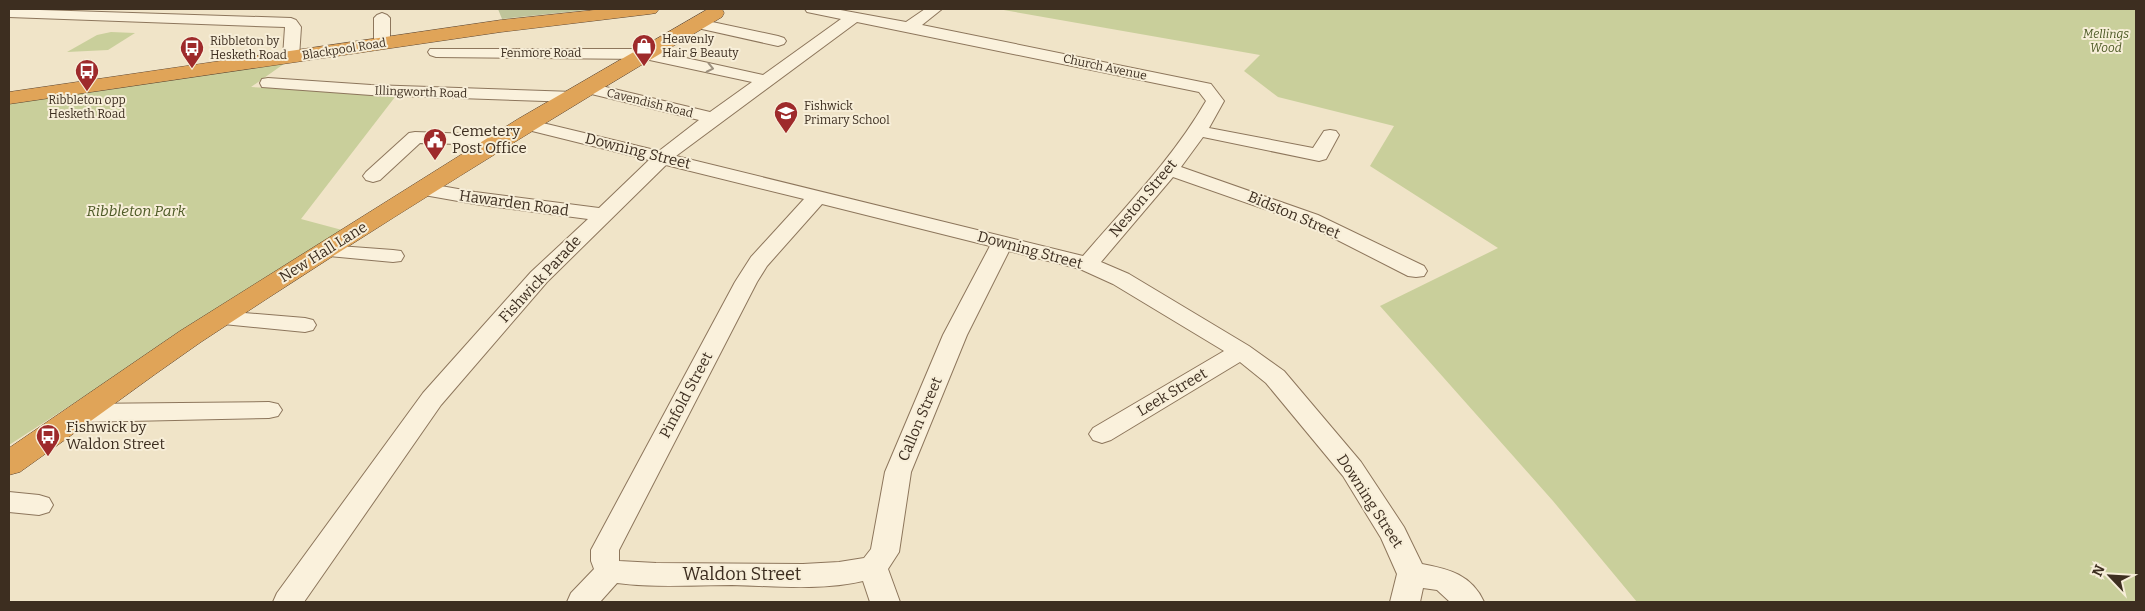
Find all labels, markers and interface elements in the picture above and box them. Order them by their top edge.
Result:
park label: Mellings Wood [2083,27,2129,55]
place label: Heavenly Hair & Beauty [662,32,739,60]
shop icon: Heavenly Hair & Beauty [631,33,657,67]
place label: Ribbleton by Hesketh Road [210,34,287,62]
bus stop icon: Ribbleton by Hesketh Road [179,35,205,69]
street label: Blackpool Road [301,35,387,63]
street label: Fenmore Road [501,46,581,60]
street label: Church Avenue [1062,51,1148,83]
bus stop icon: Ribbleton opp Hesketh Road [74,58,100,92]
one-way arrow [706,62,715,73]
street label: Illingworth Road [374,83,468,101]
street label: Cavendish Road [605,85,695,121]
place label: Ribbleton opp Hesketh Road [48,93,126,121]
place label: Fishwick Primary School [804,99,890,127]
school or university icon: Fishwick Primary School [773,100,799,134]
place label: Cemetery Post Office [452,122,527,157]
public building icon: Cemetery Post Office [422,127,448,161]
street label: Downing Street [583,129,693,173]
street label: Neston Street [1105,155,1181,240]
street label: Hawarden Road [458,186,570,220]
street label: Bidston Street [1245,187,1343,243]
park label: Ribbleton Park [86,202,186,220]
street label: New Hall Lane [276,218,370,286]
street label: Downing Street [975,227,1085,273]
street label: Fishwick Parade [495,232,585,326]
street label: Pinfold Street [656,348,717,441]
street label: Leek Street [1134,364,1211,420]
street label: Callon Street [894,374,946,464]
place label: Fishwick by Waldon Street [66,418,166,453]
bus stop icon: Fishwick by Waldon Street [35,423,61,457]
street label: Downing Street [1333,451,1407,552]
north arrow [2085,551,2135,601]
text: N [2089,562,2109,579]
street label: Waldon Street [683,563,802,585]

